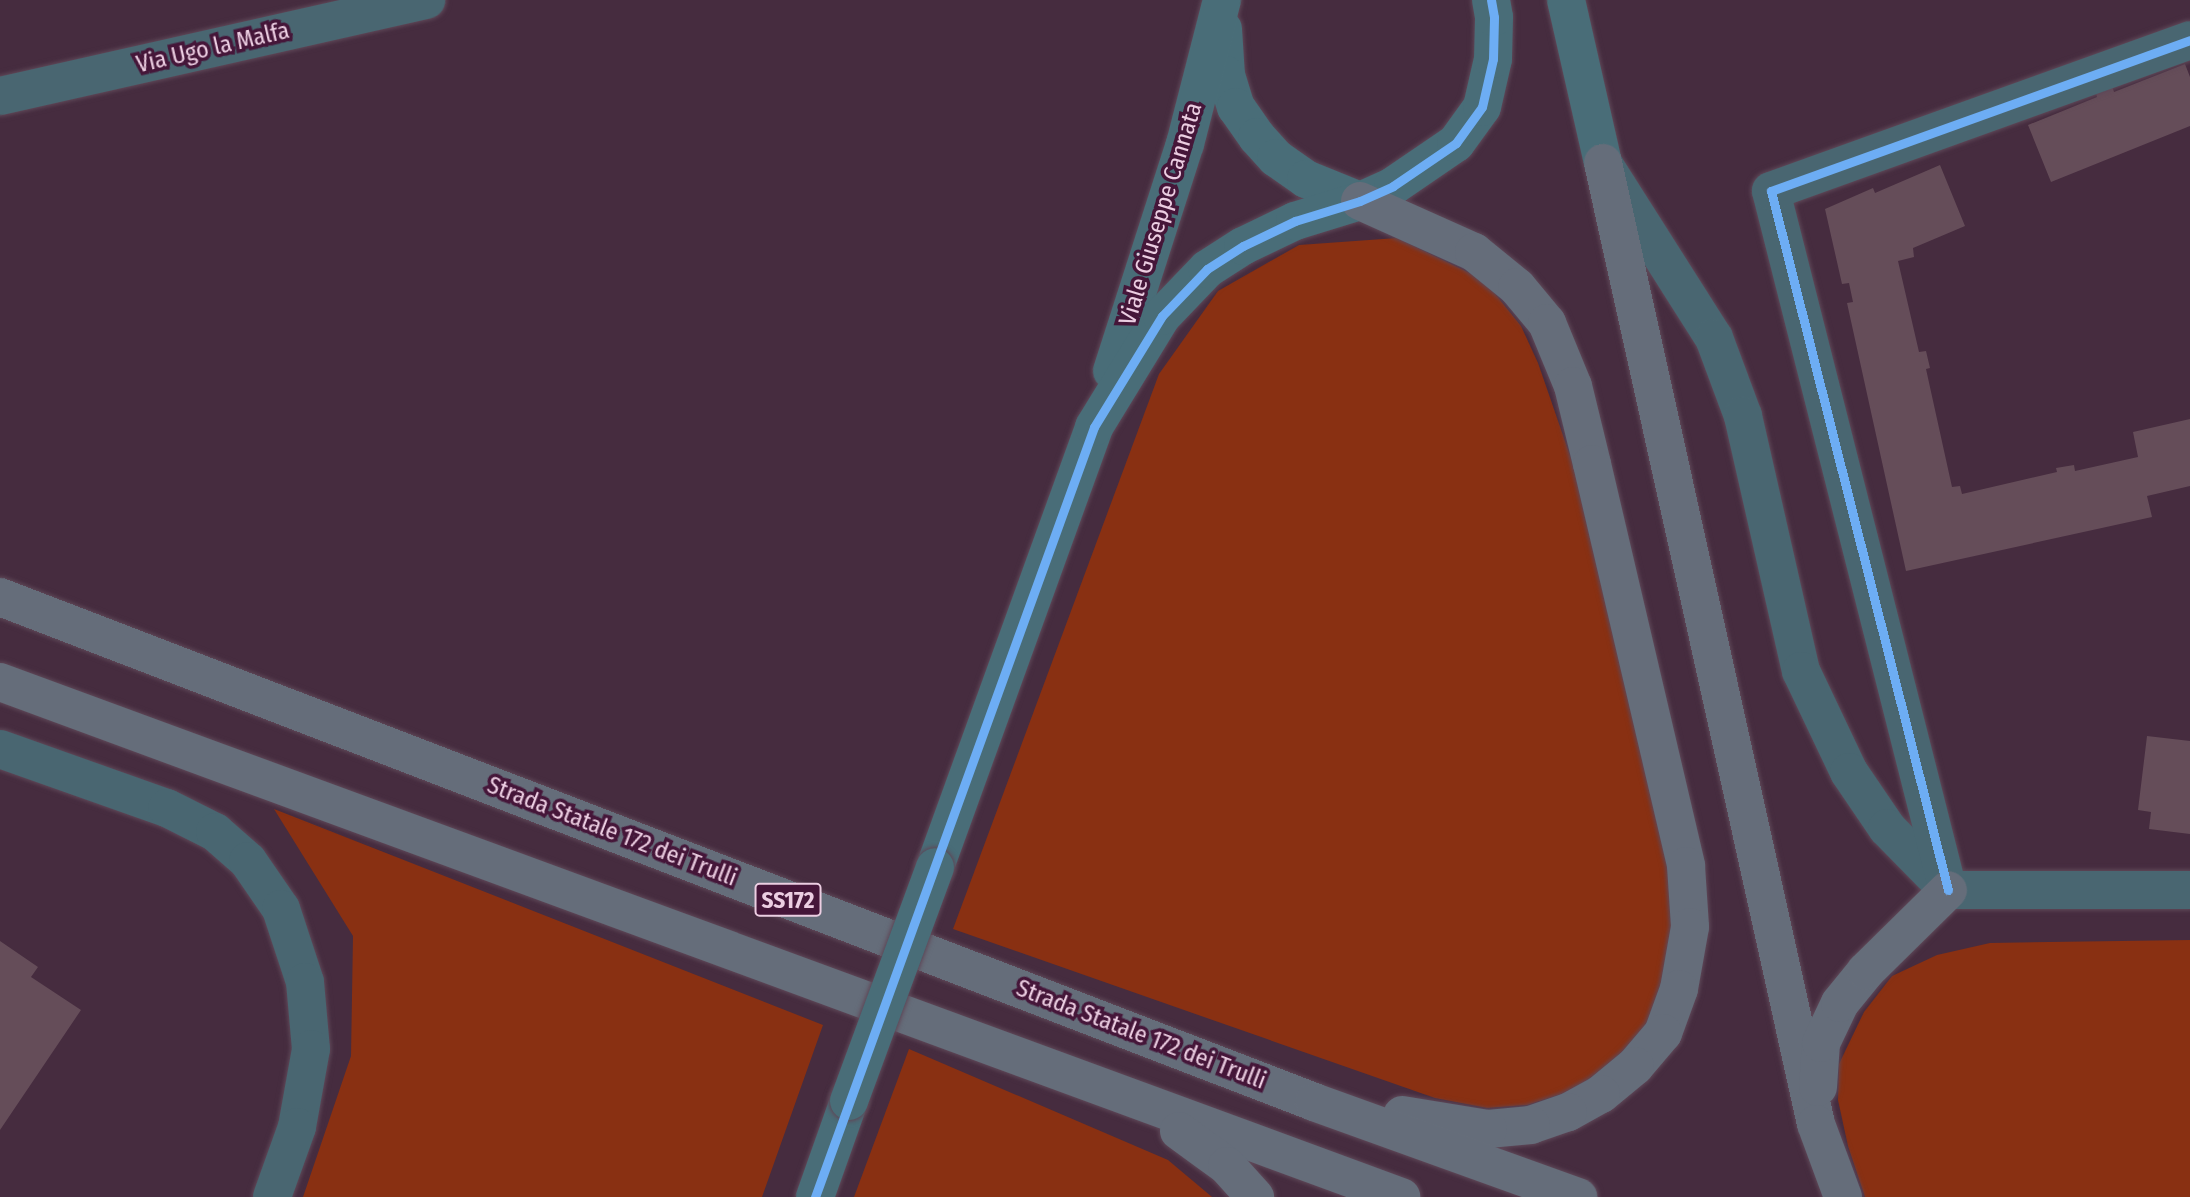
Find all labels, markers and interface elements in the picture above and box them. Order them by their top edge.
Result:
street label: Via Ugo la Malfa [134,16,292,80]
street label: Viale Giuseppe Cannata [1113,99,1209,329]
street label: Strada Statale 172 dei Trulli [483,771,741,893]
road number: SS172 [753,880,823,920]
street label: Strada Statale 172 dei Trulli [1012,974,1270,1096]

